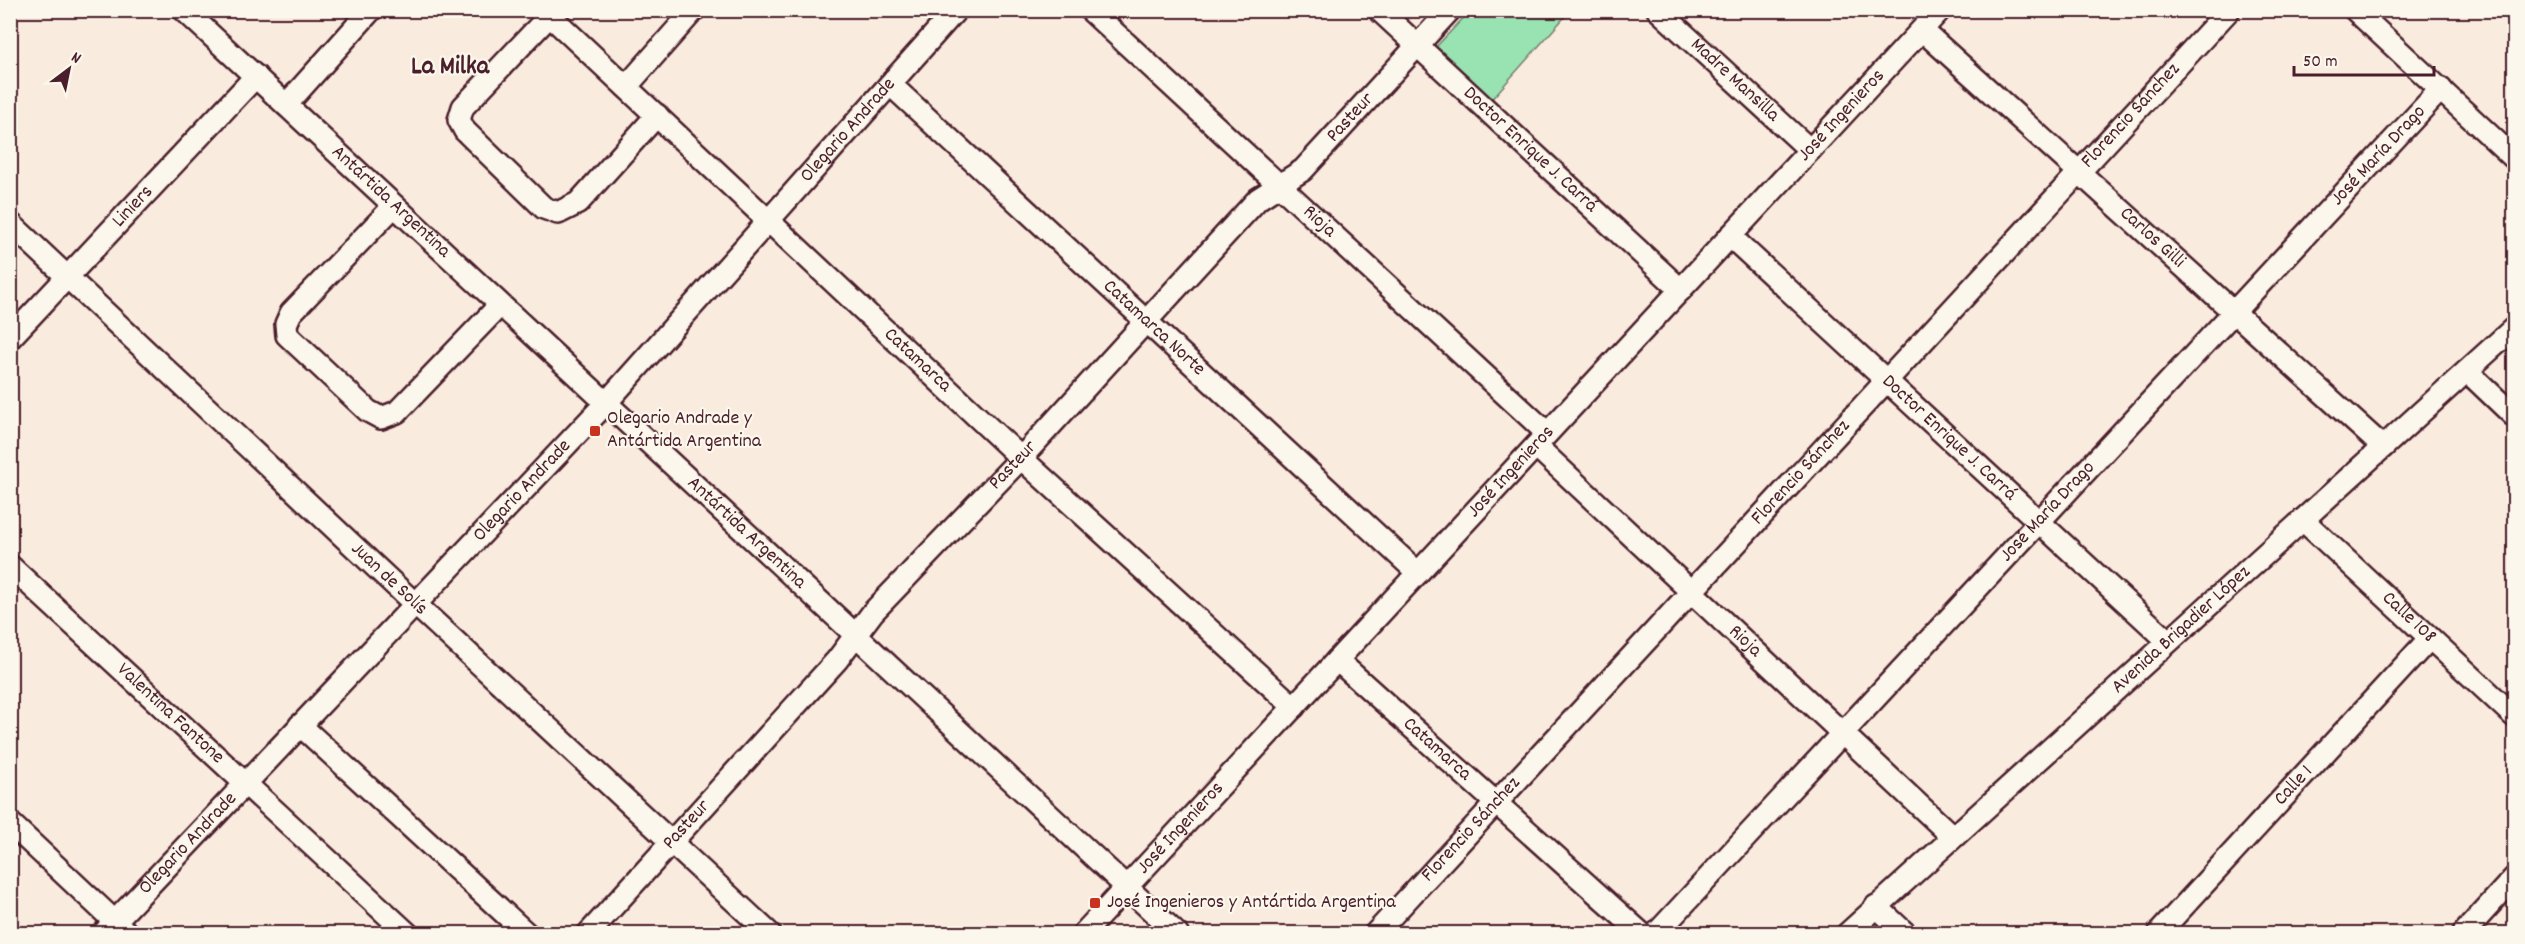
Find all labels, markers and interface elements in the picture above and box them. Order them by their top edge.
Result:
street label: Madre Mansilla [1684,32,1786,129]
north arrow [39,39,99,99]
scale bar [2294,39,2434,77]
text: N [66,47,85,70]
district label: La Milka [411,49,490,86]
text: 50 m [2303,50,2338,75]
street label: Florencio Sánchez [2075,57,2187,175]
street label: José Ingenieros [1792,63,1892,168]
street label: Olegario Andrade [794,72,903,189]
street label: Doctor Enrique J. Carrá [1456,80,1604,220]
street label: Pasteur [1320,86,1381,149]
street label: José María Drago [2325,99,2433,213]
street label: Antártida Argentina [324,139,457,265]
street label: Liniers [106,179,160,234]
street label: Rioja [1296,199,1342,245]
street label: Carlos Gilli [2113,201,2191,276]
street label: Catamarca Norte [1096,273,1211,383]
street label: Catamarca [877,322,958,400]
street label: Doctor Enrique J. Carrá [1875,369,2023,508]
place label: Olegario Andrade y Antártida Argentina [607,405,762,456]
street label: Florencio Sánchez [1745,413,1858,532]
street label: José Ingenieros [1461,420,1562,525]
marker: Olegario Andrade y Antártida Argentina [588,424,602,438]
street label: Olegario Andrade [467,433,578,549]
street label: Pasteur [983,434,1044,497]
street label: José María Drago [1994,455,2102,569]
street label: Antártida Argentina [680,470,813,596]
street label: Juan de Solís [344,536,433,623]
street label: Avenida Brigadier López [2106,559,2258,701]
street label: Calle 108 [2375,585,2442,651]
street label: Rioja [1722,619,1768,665]
street label: Valentina Fantone [110,657,230,771]
street label: Catamarca [1396,711,1478,788]
street label: Calle 1 [2268,759,2320,813]
street label: Florencio Sánchez [1415,770,1528,889]
street label: José Ingenieros [1131,776,1231,881]
street label: Olegario Andrade [133,786,244,902]
street label: Pasteur [657,793,718,857]
place label: José Ingenieros y Antártida Argentina [1107,889,1396,917]
marker: José Ingenieros y Antártida Argentina [1088,896,1102,910]

